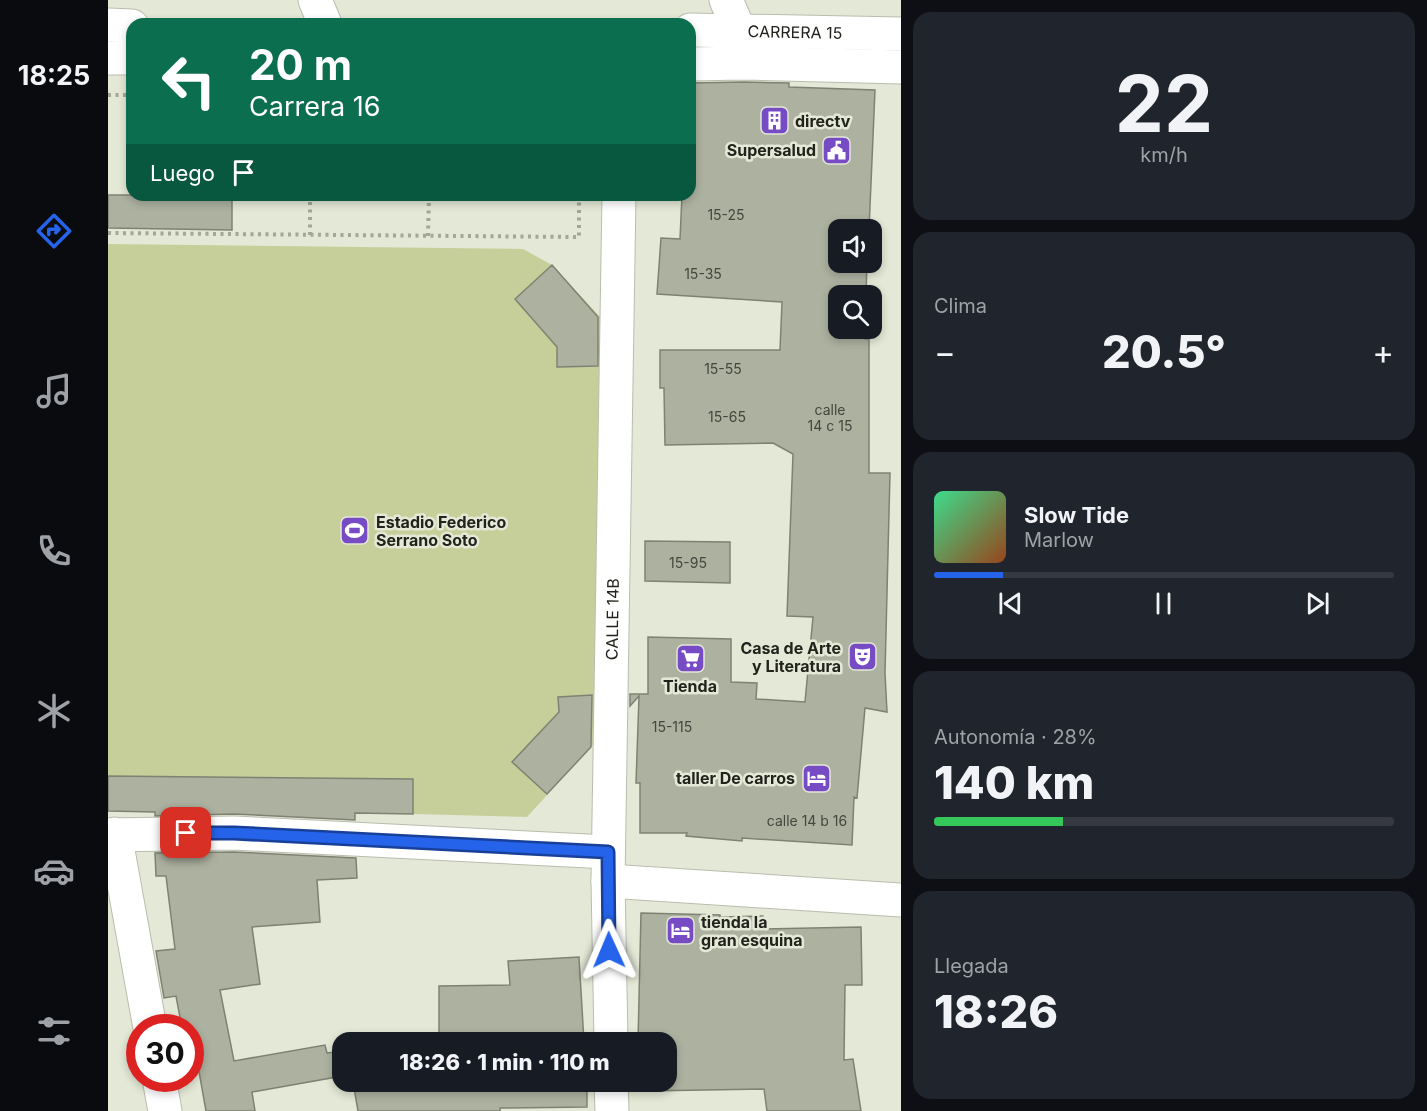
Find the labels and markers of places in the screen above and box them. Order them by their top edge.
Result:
building icon: directv [758,105,790,137]
place label: directv [795,111,851,131]
public building icon: Supersalud [821,134,853,166]
place label: Supersalud [727,140,816,160]
place label: Estadio Federico Serrano Soto [376,512,506,550]
sports icon: Estadio Federico Serrano Soto [339,515,371,547]
place label: Casa de Arte y Literatura [740,638,841,676]
theatre icon: Casa de Arte y Literatura [846,641,878,673]
supermarket icon: Tienda [674,642,706,674]
place label: Tienda [663,676,717,696]
hotel icon: taller De carros [800,762,832,794]
place label: taller De carros [676,768,795,788]
pin [160,807,211,858]
place label: tienda la gran esquina [701,912,803,950]
hotel icon: tienda la gran esquina [664,915,696,947]

